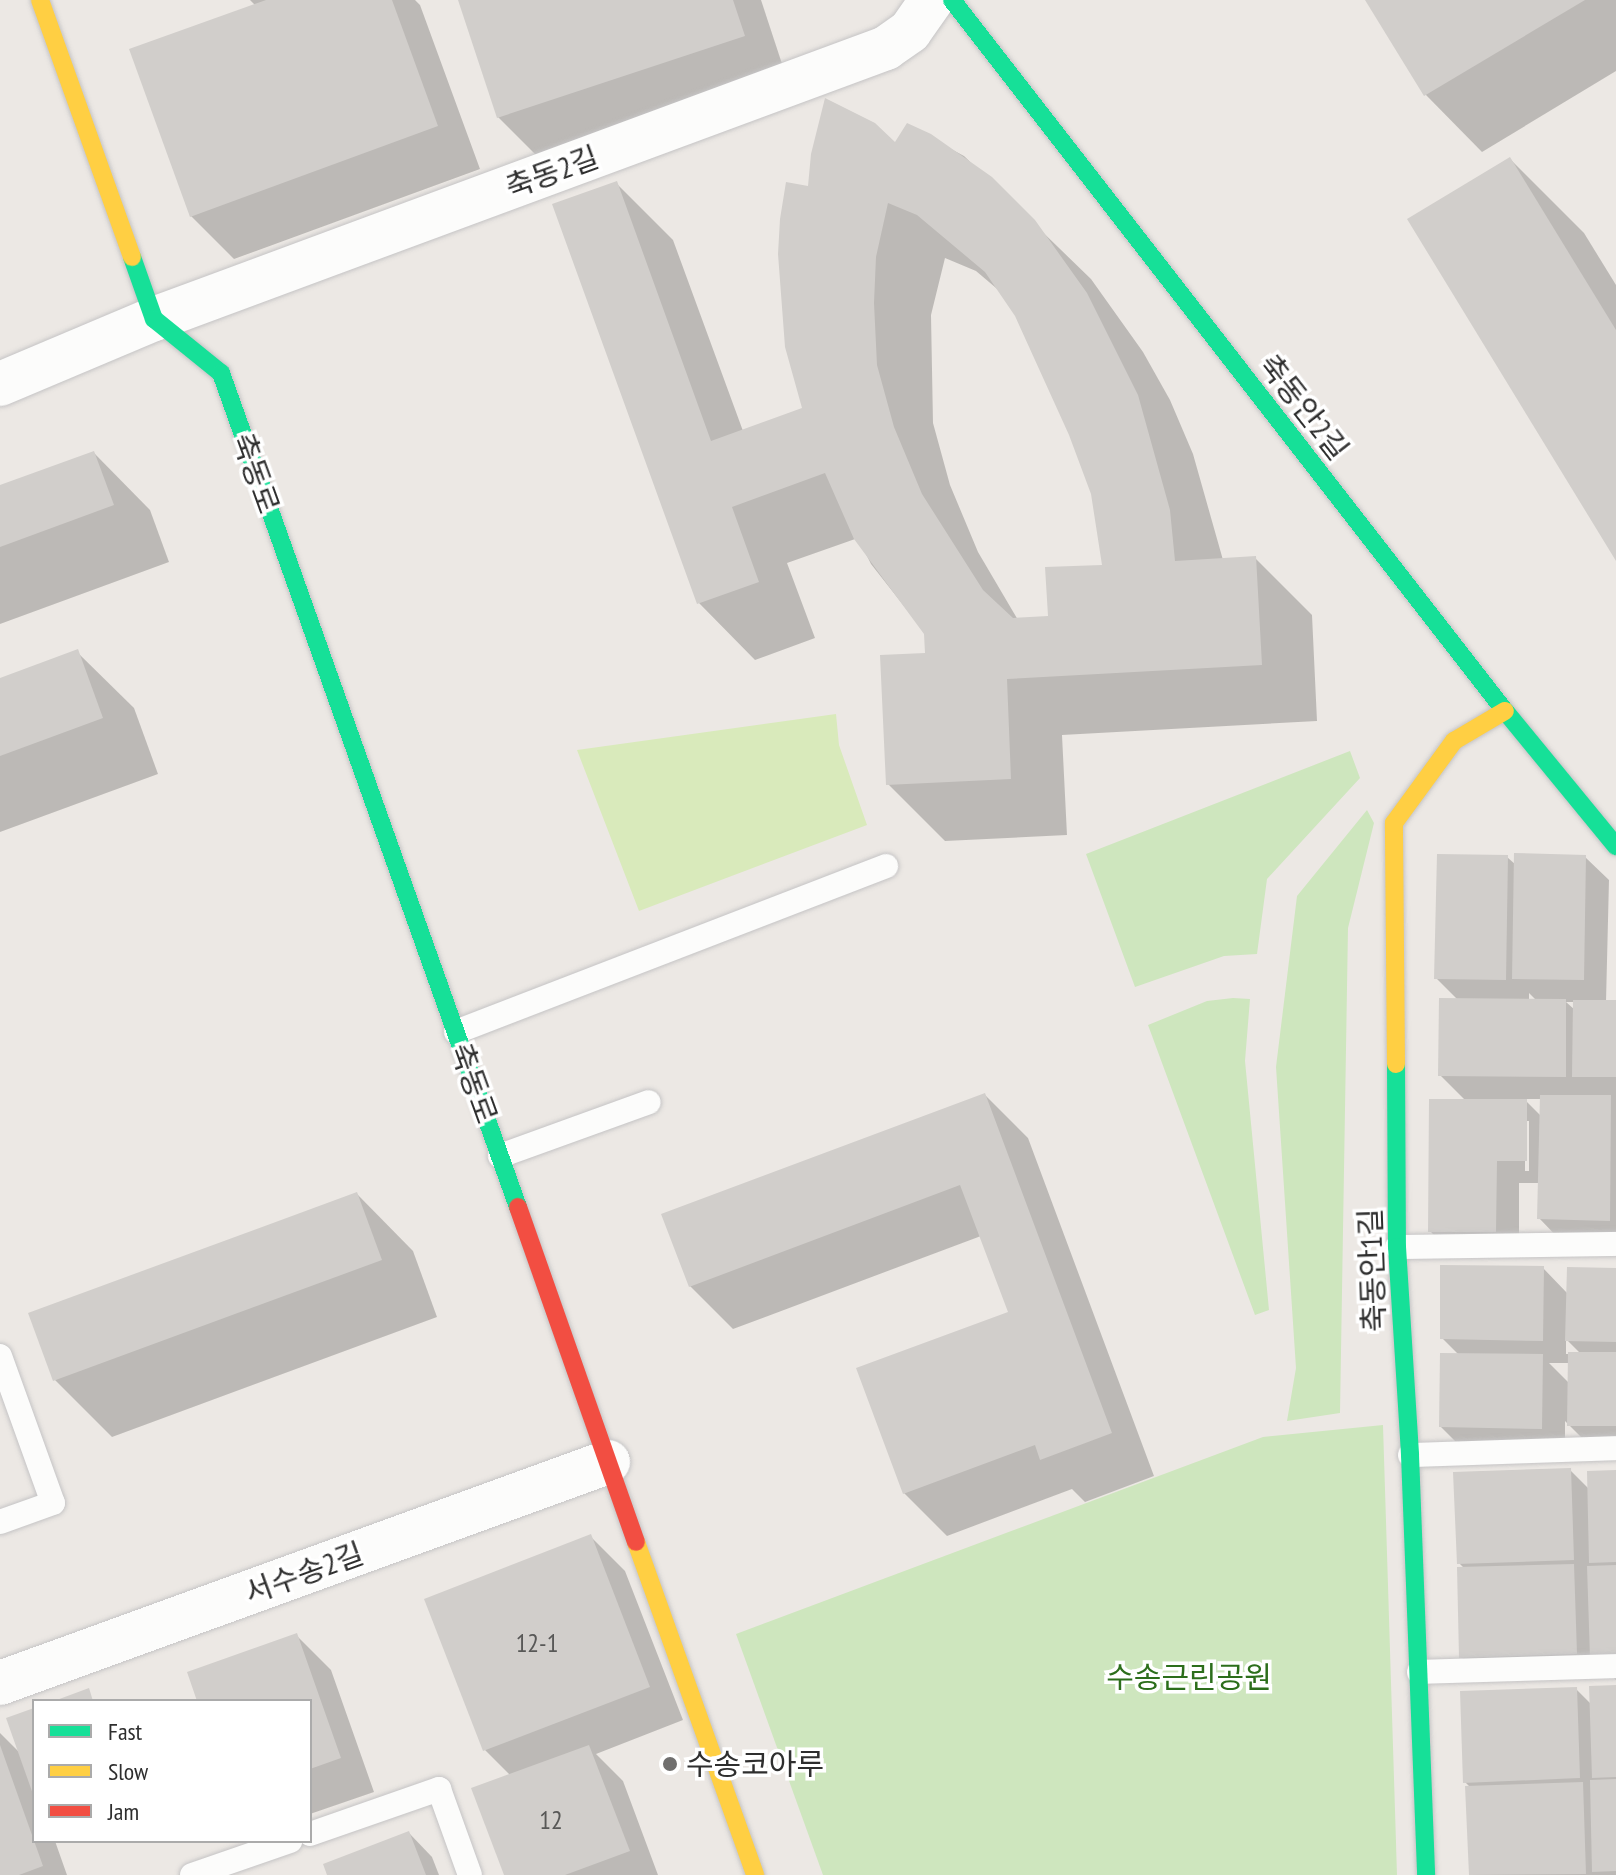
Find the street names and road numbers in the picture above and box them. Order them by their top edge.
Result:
street label: 축동2길 [501,139,603,205]
street label: 축동안2길 [1252,347,1356,467]
street label: 축동로 [225,428,287,518]
street label: 축동로 [443,1038,505,1128]
street label: 축동안1길 [1352,1207,1392,1333]
street label: 서수송2길 [240,1535,368,1611]

